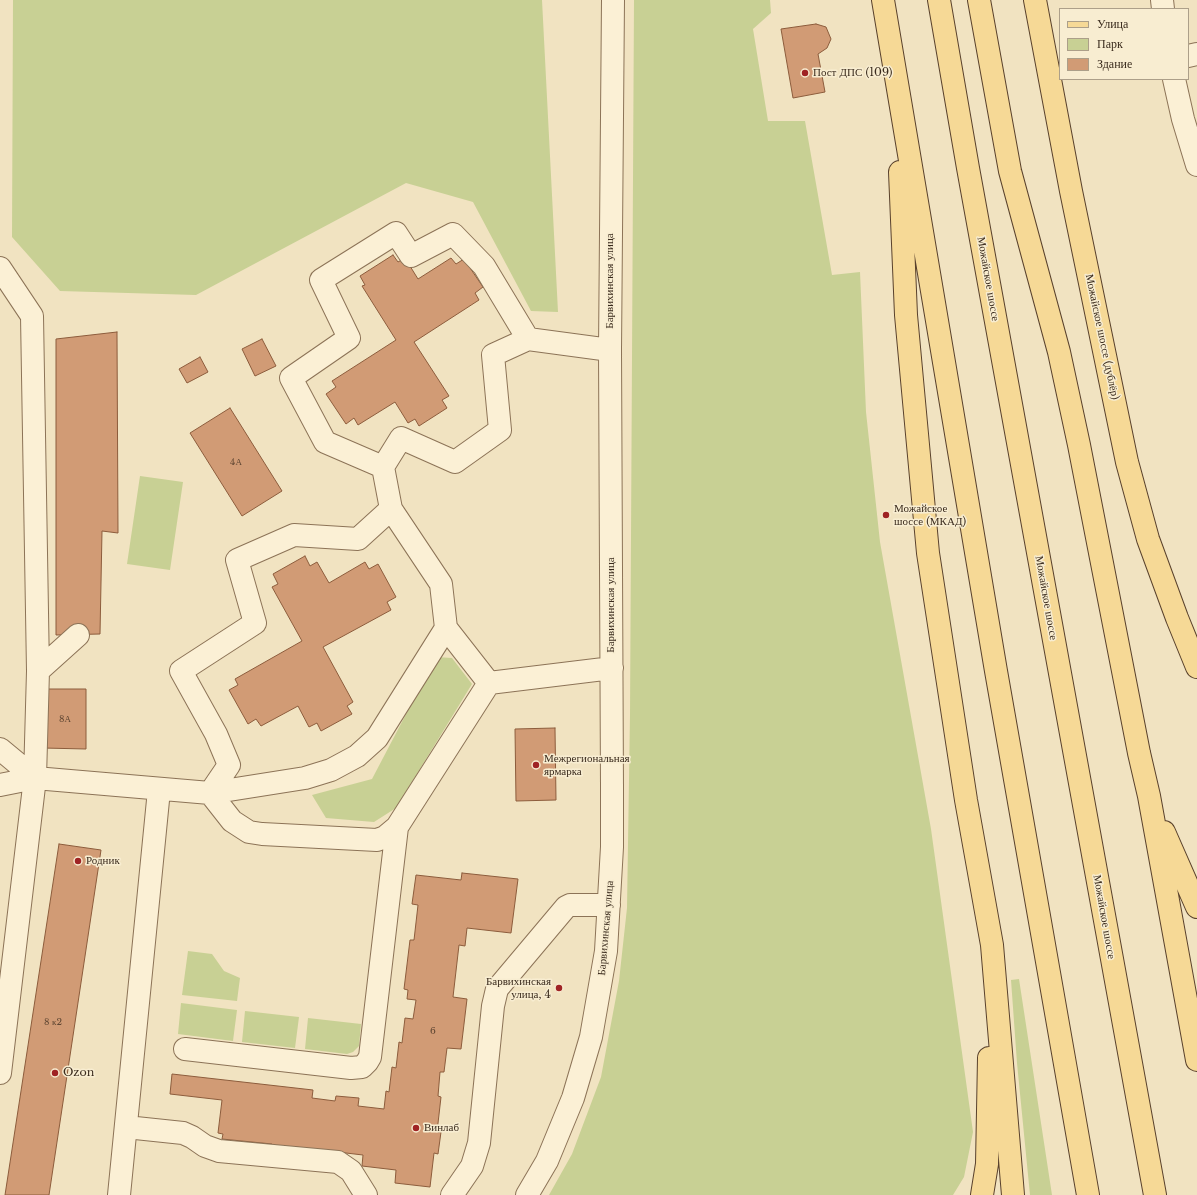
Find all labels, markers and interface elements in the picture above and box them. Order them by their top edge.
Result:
legend [1059,8,1189,80]
text: Улица [1097,16,1128,31]
text: Парк [1097,36,1123,51]
text: Здание [1097,56,1132,71]
place label: Пост ДПС (109) [813,66,892,80]
marker: Пост ДПС (109) [800,68,810,78]
street label: Барвихинская улица [603,233,617,329]
street label: Можайское шоссе [974,236,1002,322]
street label: Можайское шоссе (дублёр) [1082,273,1122,401]
house number: 4А [230,457,242,467]
place label: Можайское шоссе (МКАД) [894,502,966,528]
marker: Можайское шоссе (МКАД) [881,510,891,520]
street label: Можайское шоссе [1032,555,1060,641]
street label: Барвихинская улица [604,557,618,653]
house number: 8А [59,714,71,724]
place label: Межрегиональная ярмарка [544,752,630,778]
marker: Межрегиональная ярмарка [531,760,541,770]
place label: Родник [86,854,120,868]
marker: Родник [73,856,83,866]
street label: Можайское шоссе [1090,874,1118,960]
street label: Барвихинская улица [595,880,617,976]
place label: Барвихинская улица, 4 [486,975,551,1001]
marker: Барвихинская улица, 4 [554,983,564,993]
house number: 8 к2 [44,1017,62,1027]
house number: 6 [430,1026,436,1036]
place label: Ozon [63,1066,94,1080]
marker: Ozon [50,1068,60,1078]
place label: Винлаб [424,1121,459,1135]
marker: Винлаб [411,1123,421,1133]

